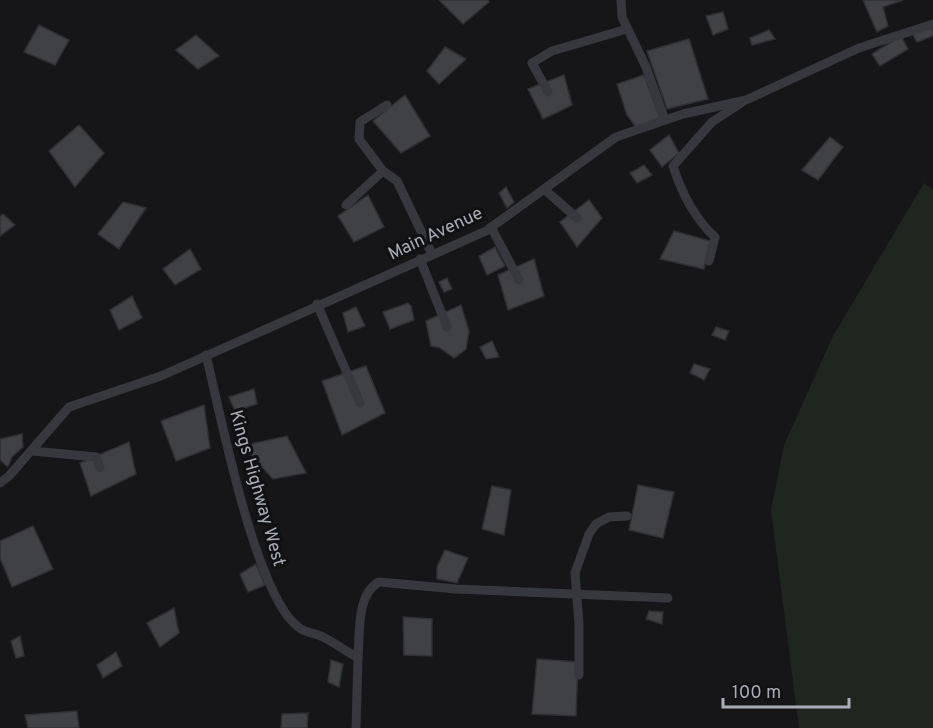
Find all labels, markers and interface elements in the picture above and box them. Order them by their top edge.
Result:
street label: Main Avenue [385,202,487,266]
street label: Kings Highway West [223,407,290,569]
scale bar [723,671,849,709]
text: 100 m [732,682,781,705]

